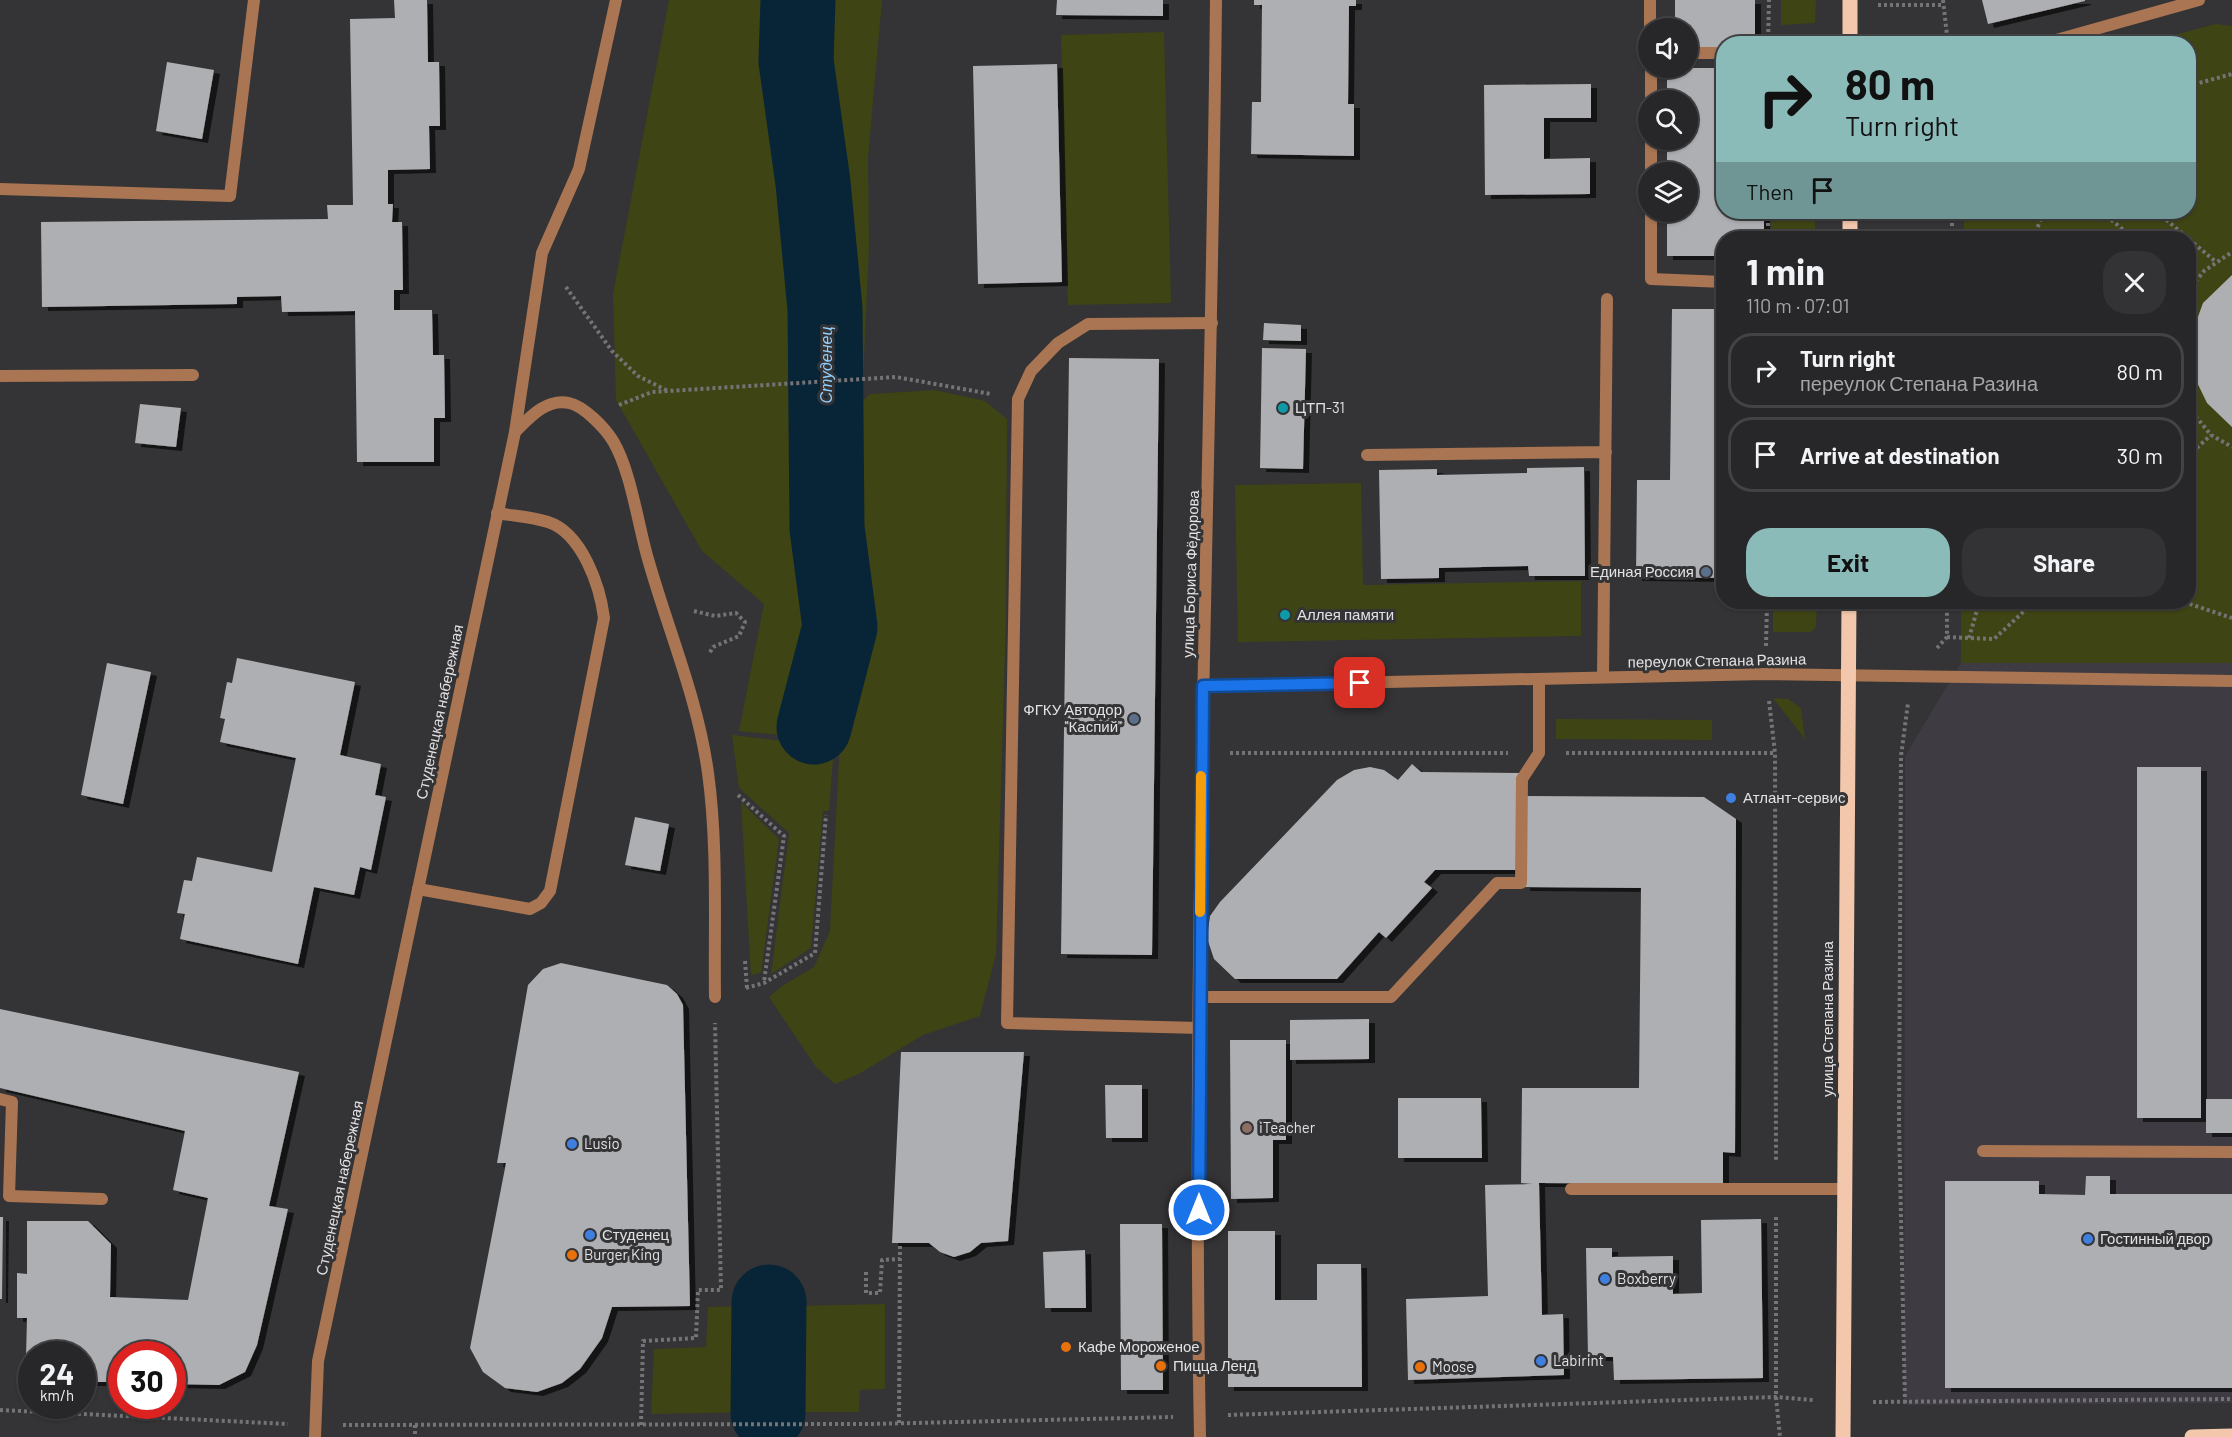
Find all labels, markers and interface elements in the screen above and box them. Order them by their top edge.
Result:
map controls [1638,18,1698,222]
button: sound [1638,18,1698,78]
text: 80 m [1845,58,1935,108]
icon: right [1746,60,1824,138]
button: search [1638,90,1698,150]
text: Turn right [1845,109,1959,141]
button: layers [1638,162,1698,222]
icon: arrive [1806,174,1839,207]
text: Then [1746,178,1794,204]
text: 1 min [1746,249,1825,292]
button: close [2103,251,2166,314]
text: 110 m · 07:01 [1746,293,1849,317]
water label: Студенец [816,326,835,404]
text: Turn right [1800,345,1895,371]
icon: right [1749,354,1782,387]
text: 80 m [2117,358,2163,384]
text: переулок Степана Разина [1800,371,2038,395]
place label: ЦТП-31 [1295,398,1345,416]
marker: ЦТП-31 [1276,401,1290,415]
icon: arrive [1749,438,1782,471]
text: Arrive at destination [1800,442,1999,468]
text: 30 m [2117,442,2163,468]
street label: улица Бориса Фёдорова [1178,489,1202,658]
button: Exit [1746,528,1950,597]
button: Share [1962,528,2166,597]
place label: Единая Россия [1590,562,1694,580]
marker: Единая Россия [1699,565,1713,579]
place label: Аллея памяти [1297,605,1394,623]
marker: Аллея памяти [1278,608,1292,622]
street label: Студенецкая набережная [412,623,466,801]
street label: переулок Степана Разина [1628,649,1807,671]
pin [1334,657,1385,708]
icon: arrive [1343,666,1376,699]
place label: ФГКУ Автодор "Каспий" [1023,700,1122,735]
marker: ФГКУ Автодор "Каспий" [1127,712,1141,726]
place label: Атлант-сервис [1743,788,1846,806]
marker: Атлант-сервис [1724,791,1738,805]
street label: улица Степана Разина [1818,940,1836,1097]
street label: Студенецкая набережная [312,1099,366,1277]
place label: iTeacher [1259,1118,1316,1136]
marker: iTeacher [1240,1121,1254,1135]
place label: Lusio [584,1134,620,1152]
marker: Lusio [565,1137,579,1151]
position arrow [1167,1178,1231,1242]
place label: Студенец [602,1225,670,1243]
marker: Студенец [583,1228,597,1242]
place label: Гостинный двор [2100,1229,2210,1247]
marker: Гостинный двор [2081,1232,2095,1246]
place label: Burger King [584,1245,660,1263]
marker: Burger King [565,1248,579,1262]
place label: Boxberry [1617,1269,1676,1287]
marker: Boxberry [1598,1272,1612,1286]
place label: Кафе Мороженое [1078,1337,1200,1355]
marker: Кафе Мороженое [1059,1340,1073,1354]
speed limit sign: 30 [108,1341,186,1419]
place label: Labirint [1553,1351,1604,1369]
marker: Labirint [1534,1354,1548,1368]
text: 24 [40,1355,74,1391]
place label: Пицца Ленд [1173,1356,1256,1374]
place label: Moose [1432,1357,1474,1375]
marker: Пицца Ленд [1154,1359,1168,1373]
marker: Moose [1413,1360,1427,1374]
text: km/h [40,1386,74,1404]

